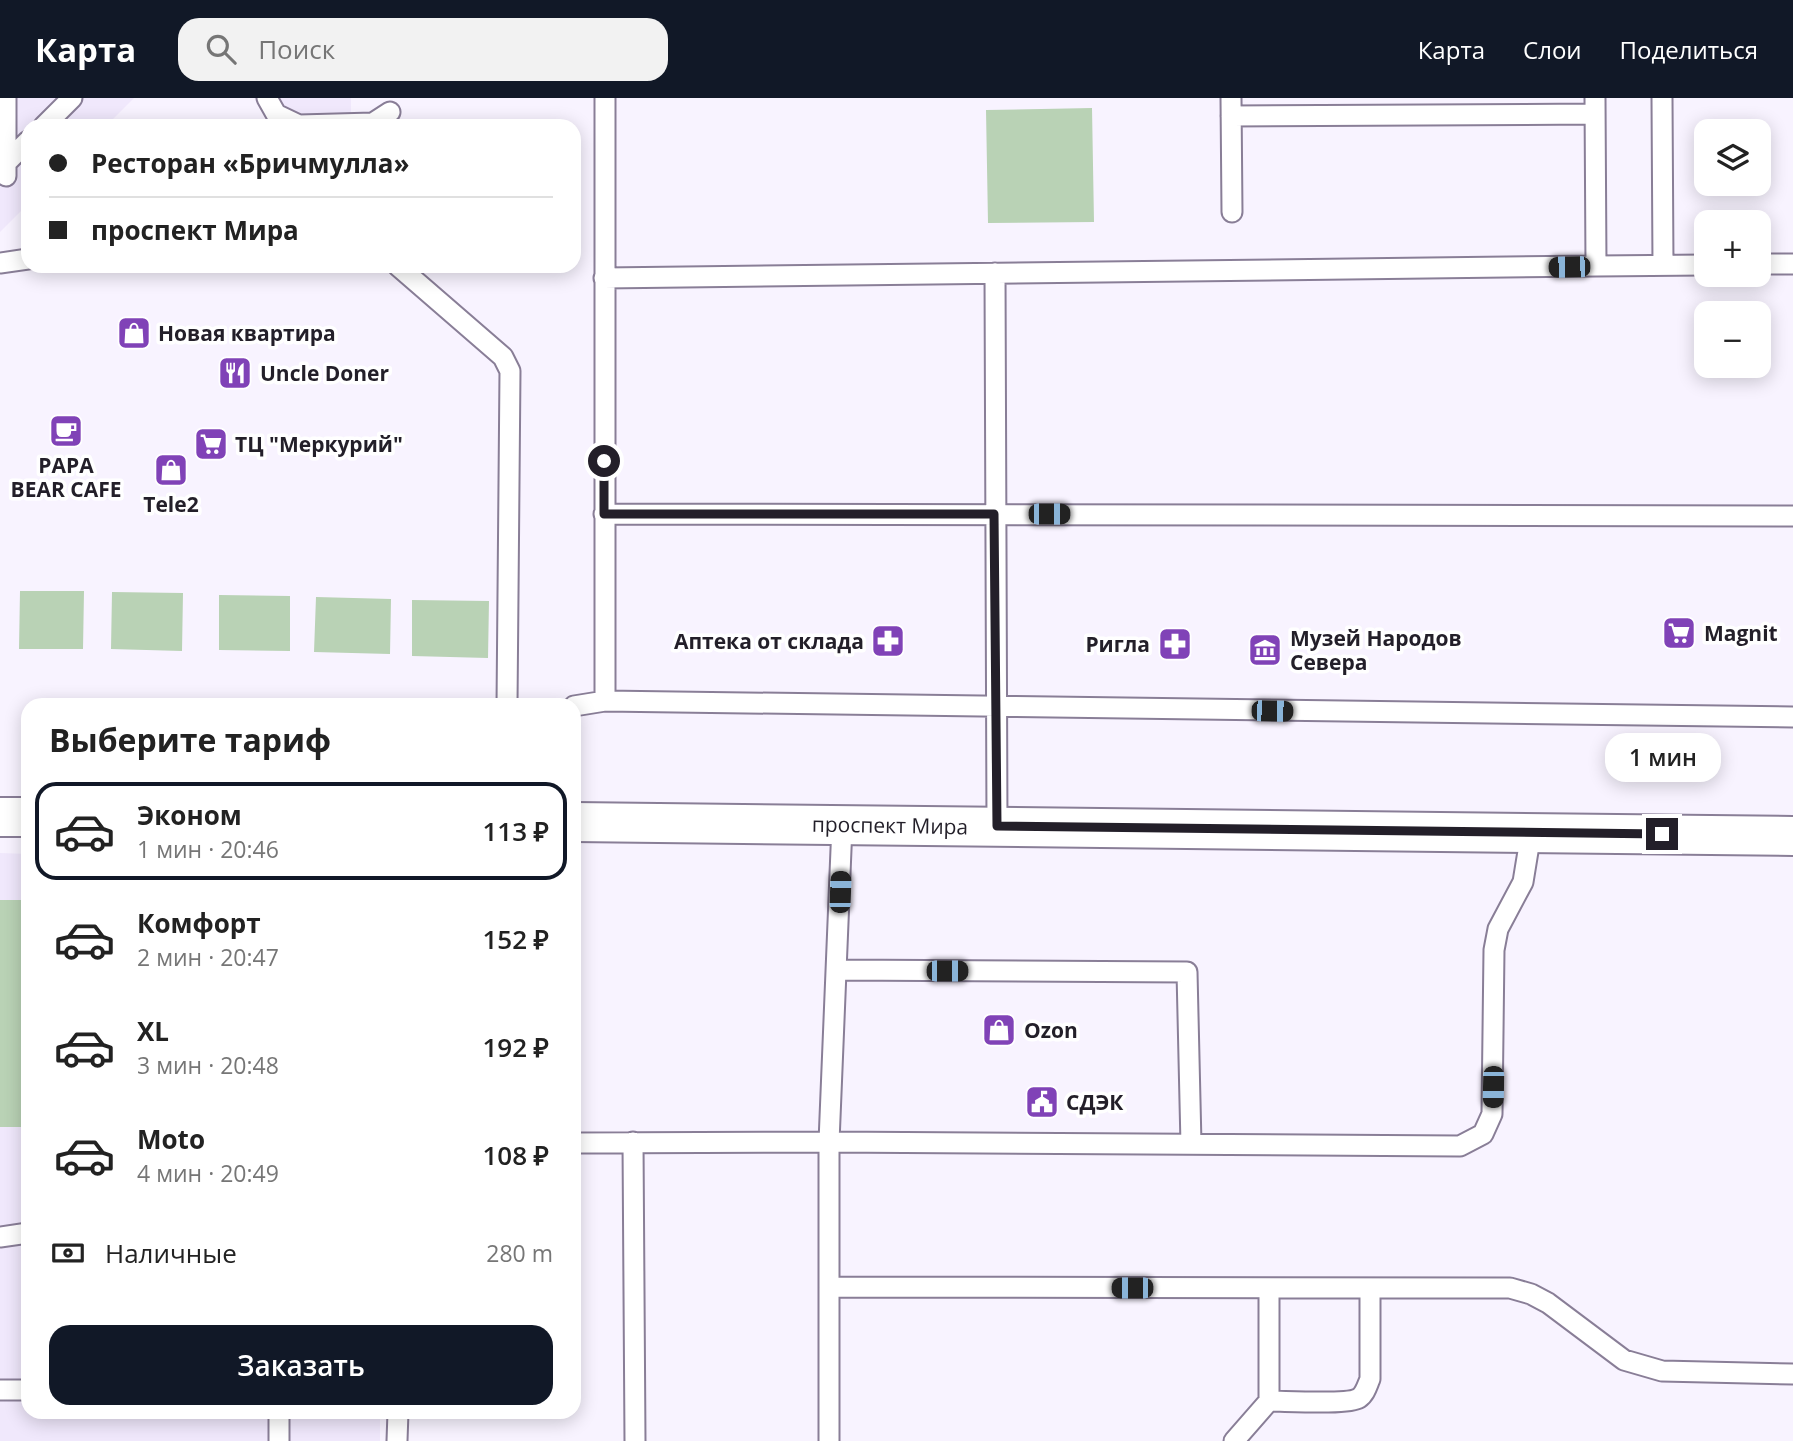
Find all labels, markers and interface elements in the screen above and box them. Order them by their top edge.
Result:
search box [178,18,668,81]
text: Карта [35,27,136,72]
icon: search [202,30,240,68]
text: Поиск [258,31,335,67]
text: Карта [1418,33,1485,66]
text: Слои [1523,33,1582,66]
text: Поделиться [1620,33,1758,66]
map controls [1694,119,1771,378]
button: layers [1694,119,1771,196]
text: Ресторан «Бричмулла» [91,145,409,181]
button: + [1694,210,1771,287]
text: проспект Мира [91,212,299,248]
car [1548,256,1591,278]
button: − [1694,301,1771,378]
shop icon: Новая квартира [115,314,153,352]
place label: Новая квартира [158,319,336,347]
restaurant icon: Uncle Doner [216,354,254,392]
place label: Uncle Doner [260,359,389,387]
cafe icon: PAPA BEAR CAFE [47,412,85,450]
supermarket icon: ТЦ "Меркурий" [192,425,230,463]
place label: ТЦ "Меркурий" [235,430,403,458]
route start [588,445,620,477]
place label: PAPA BEAR CAFE [11,451,121,503]
shop icon: Tele2 [152,451,190,489]
place label: Tele2 [143,490,199,518]
car [1029,504,1071,525]
supermarket icon: Magnit [1660,614,1698,652]
place label: Magnit [1704,619,1778,647]
pharmacy icon: Аптека от склада [869,622,907,660]
place label: Музей Народов Севера [1290,624,1462,676]
pharmacy icon: Ригла [1156,625,1194,663]
place label: Аптека от склада [674,627,864,655]
place label: Ригла [1085,630,1150,658]
museum icon: Музей Народов Севера [1246,631,1284,669]
car [1251,700,1294,722]
text: Выберите тариф [49,718,331,761]
callout: 1 мин [1604,732,1720,782]
text: 1 мин [1629,741,1697,773]
text: Эконом [137,797,242,833]
icon: car [53,800,116,863]
street label: проспект Мира [812,810,968,840]
text: 113 ₽ [483,813,549,849]
route end [1646,818,1678,850]
text: 1 мин · 20:46 [137,833,279,865]
car [829,871,852,913]
text: Комфорт [137,905,261,941]
icon: car [53,908,116,971]
text: 152 ₽ [483,921,549,957]
text: 2 мин · 20:47 [137,941,279,973]
car [927,961,969,982]
shop icon: Ozon [980,1011,1018,1049]
text: XL [137,1013,169,1049]
icon: car [53,1016,116,1079]
place label: Ozon [1024,1016,1078,1044]
text: 192 ₽ [483,1029,549,1065]
text: 3 мин · 20:48 [137,1049,279,1081]
car [1483,1066,1504,1108]
public building icon: СДЭК [1023,1083,1061,1121]
place label: СДЭК [1066,1088,1124,1116]
text: Moto [137,1121,205,1157]
icon: car [53,1124,116,1187]
text: 108 ₽ [483,1137,549,1173]
text: 4 мин · 20:49 [137,1157,279,1189]
icon: cash [49,1234,87,1272]
text: Наличные [105,1235,237,1271]
text: 280 m [486,1237,553,1269]
car [1112,1278,1154,1299]
button: Заказать [49,1325,553,1405]

